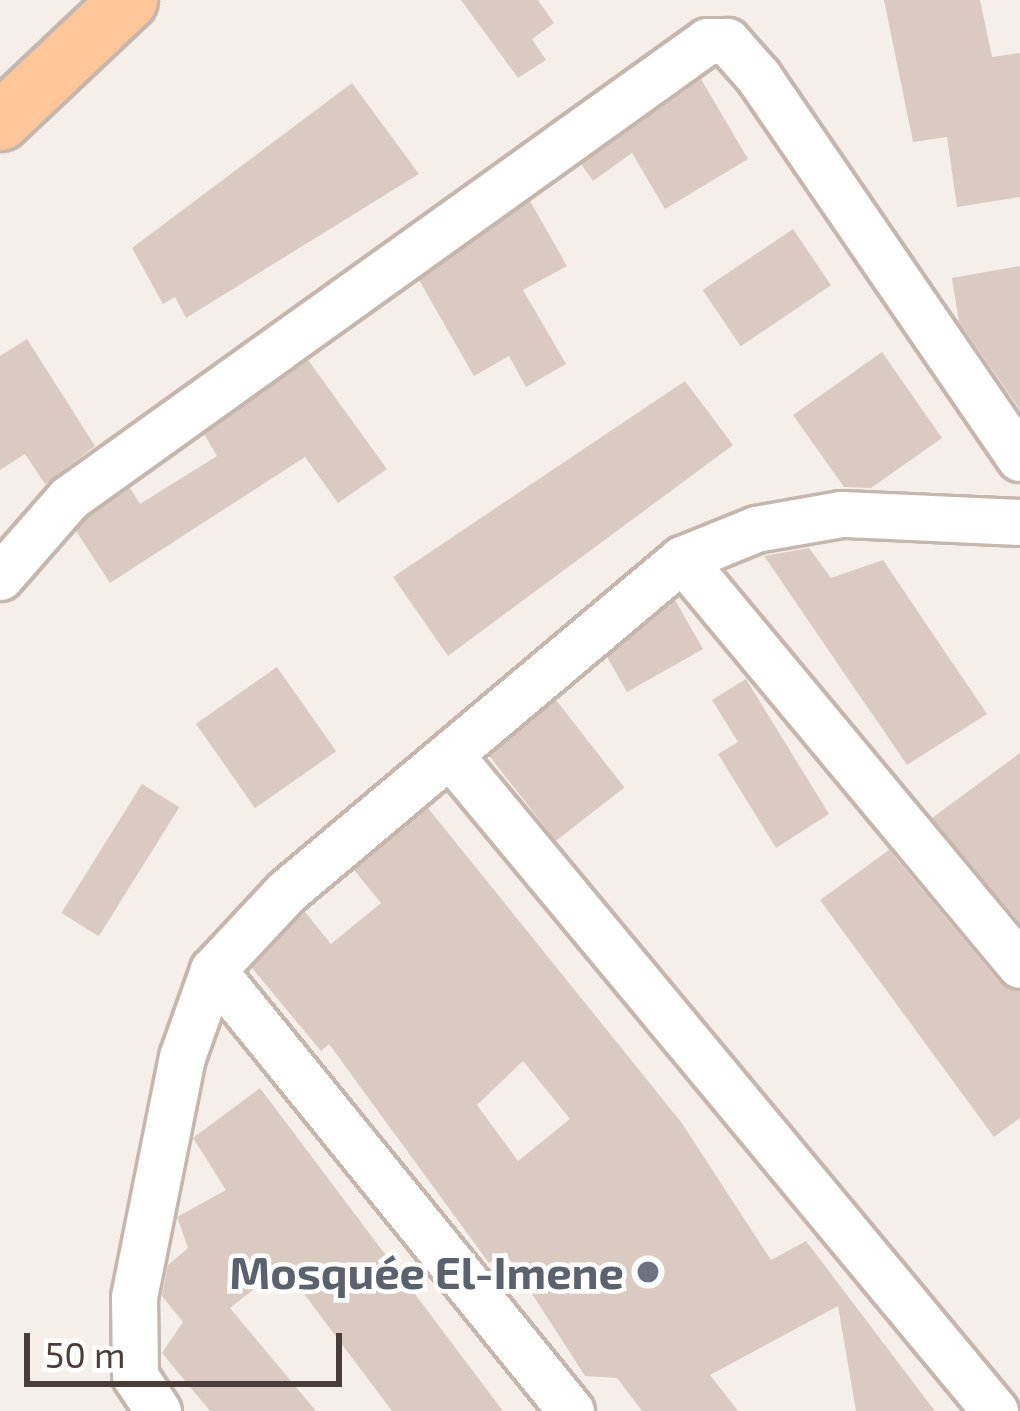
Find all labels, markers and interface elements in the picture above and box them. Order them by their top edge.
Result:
place label: Mosquée El-Imene [229,1245,624,1299]
marker: Mosquée El-Imene [635,1259,661,1285]
scale bar [30,1309,348,1383]
text: 50 m [45,1332,126,1375]

